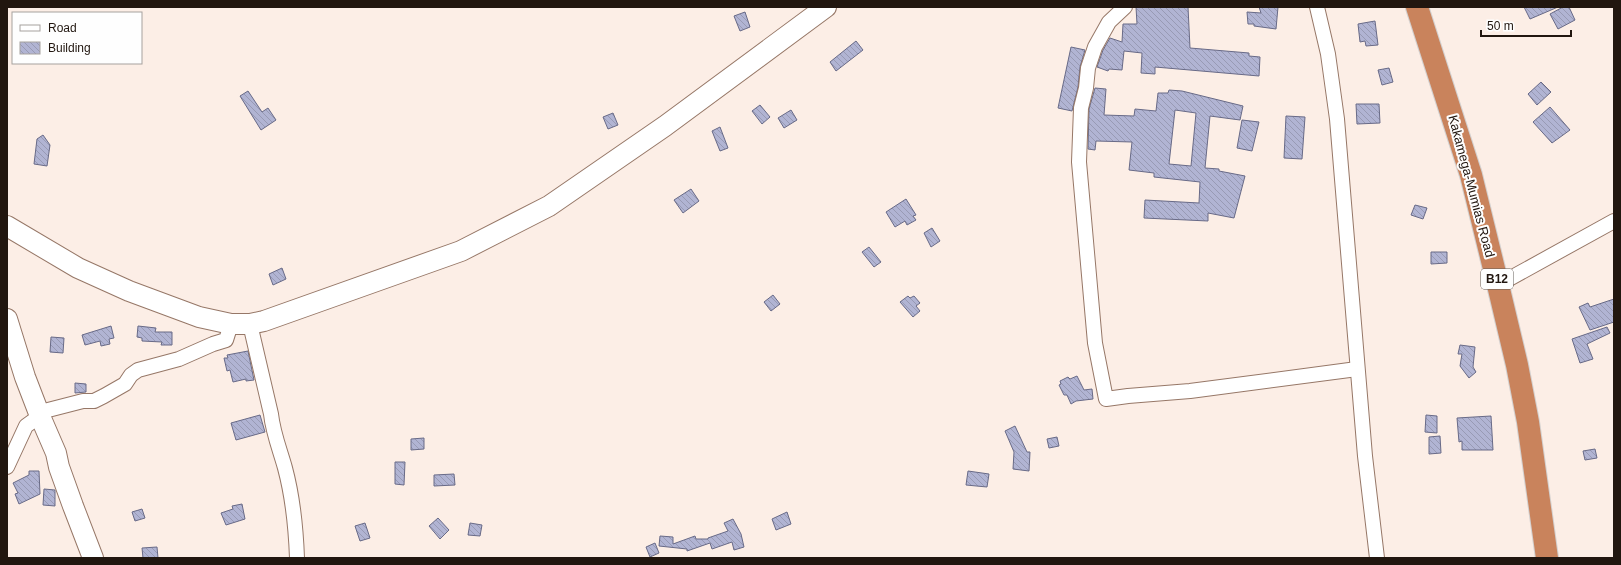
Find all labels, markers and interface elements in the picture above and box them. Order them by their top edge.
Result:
legend [12,12,142,64]
scale bar [1481,12,1571,38]
text: 50 m [1487,19,1514,33]
text: Road [48,21,77,35]
text: Building [48,41,91,55]
street label: Kakamega-Mumias Road [1445,113,1498,259]
road number: B12 [1481,269,1513,289]

